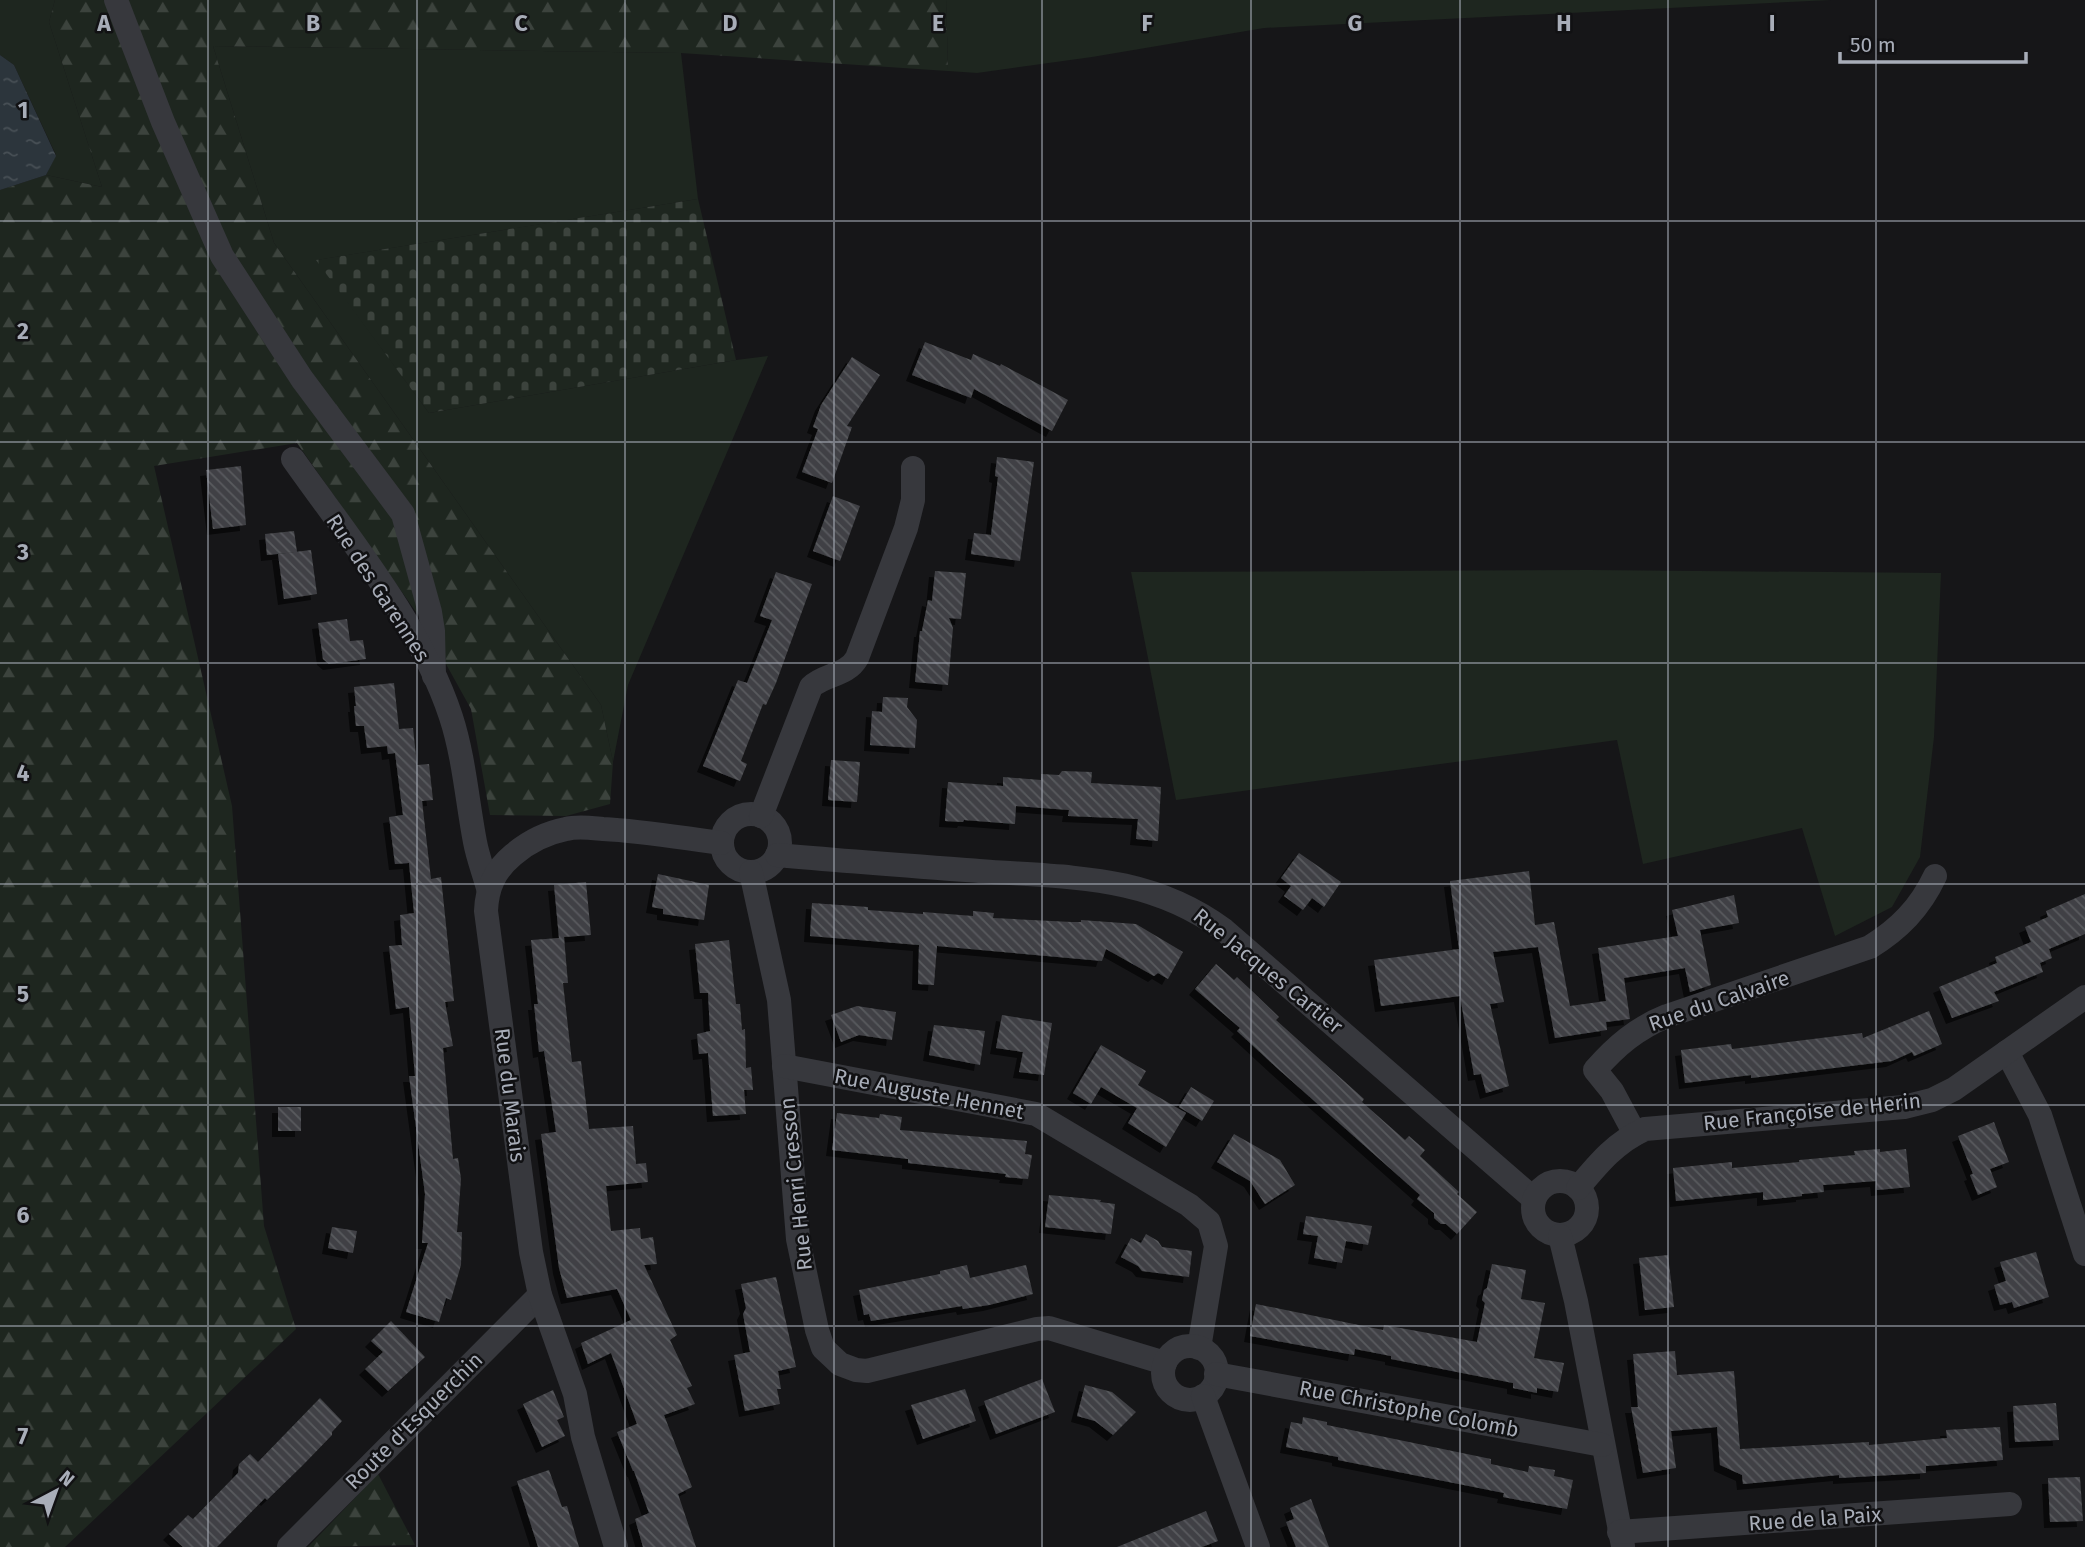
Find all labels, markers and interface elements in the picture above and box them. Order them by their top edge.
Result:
text: A [96,9,111,37]
text: B [306,9,320,37]
text: C [514,9,528,37]
text: D [723,9,738,37]
text: E [932,9,944,37]
text: F [1141,9,1153,37]
text: G [1348,9,1362,37]
text: H [1556,9,1572,37]
text: I [1769,9,1775,37]
scale bar [1840,21,2025,65]
text: 50 m [1850,32,1896,58]
text: 1 [18,96,28,124]
text: 2 [17,317,29,345]
street label: Rue des Garennes [321,509,436,667]
text: 3 [16,538,29,566]
text: 4 [17,759,30,787]
street label: Rue Jacques Cartier [1188,903,1348,1039]
street label: Rue du Calvaire [1645,965,1793,1037]
text: 5 [17,980,29,1008]
street label: Rue du Marais [489,1027,531,1164]
street label: Rue Auguste Hennet [832,1063,1026,1125]
street label: Rue Françoise de Herin [1702,1088,1922,1136]
street label: Rue Henri Cresson [774,1096,818,1272]
text: 6 [17,1201,30,1229]
street label: Route d'Esquerchin [340,1347,488,1495]
street label: Rue Christophe Colomb [1297,1375,1521,1443]
text: 7 [18,1422,29,1450]
north arrow [21,1456,91,1526]
text: N [55,1466,79,1491]
street label: Rue de la Paix [1748,1501,1883,1537]

